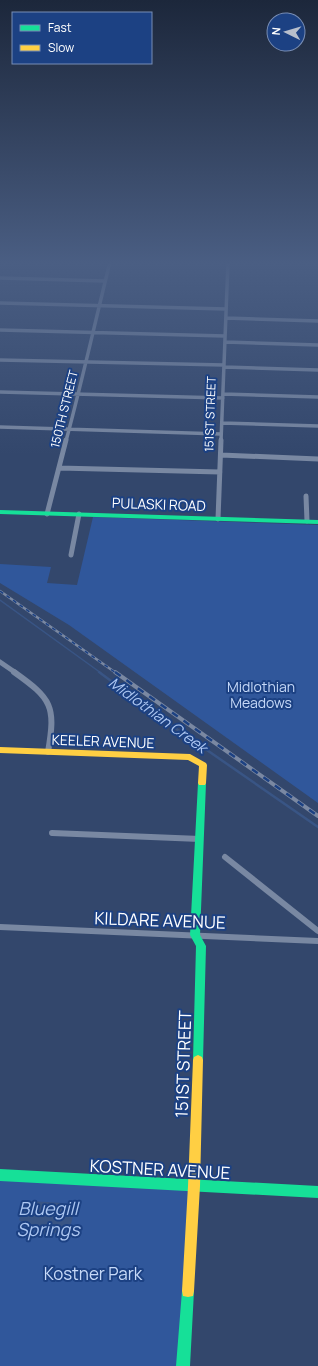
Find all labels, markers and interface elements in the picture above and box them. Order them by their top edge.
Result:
legend [12,12,152,64]
north arrow [266,12,306,52]
text: Fast [48,19,72,36]
text: N [268,26,283,36]
text: Slow [48,39,74,56]
street label: 150TH STREET [46,367,82,450]
street label: 151ST STREET [200,375,220,452]
street label: PULASKI ROAD [112,493,206,515]
water label: Midlothian Creek [105,672,214,759]
park label: Midlothian Meadows [227,677,295,712]
street label: KEELER AVENUE [51,730,155,752]
street label: KILDARE AVENUE [94,906,226,934]
street label: 151ST STREET [170,1010,196,1118]
street label: KOSTNER AVENUE [89,1154,231,1184]
water label: Bluegill Springs [16,1196,81,1241]
park label: Kostner Park [44,1262,143,1285]

